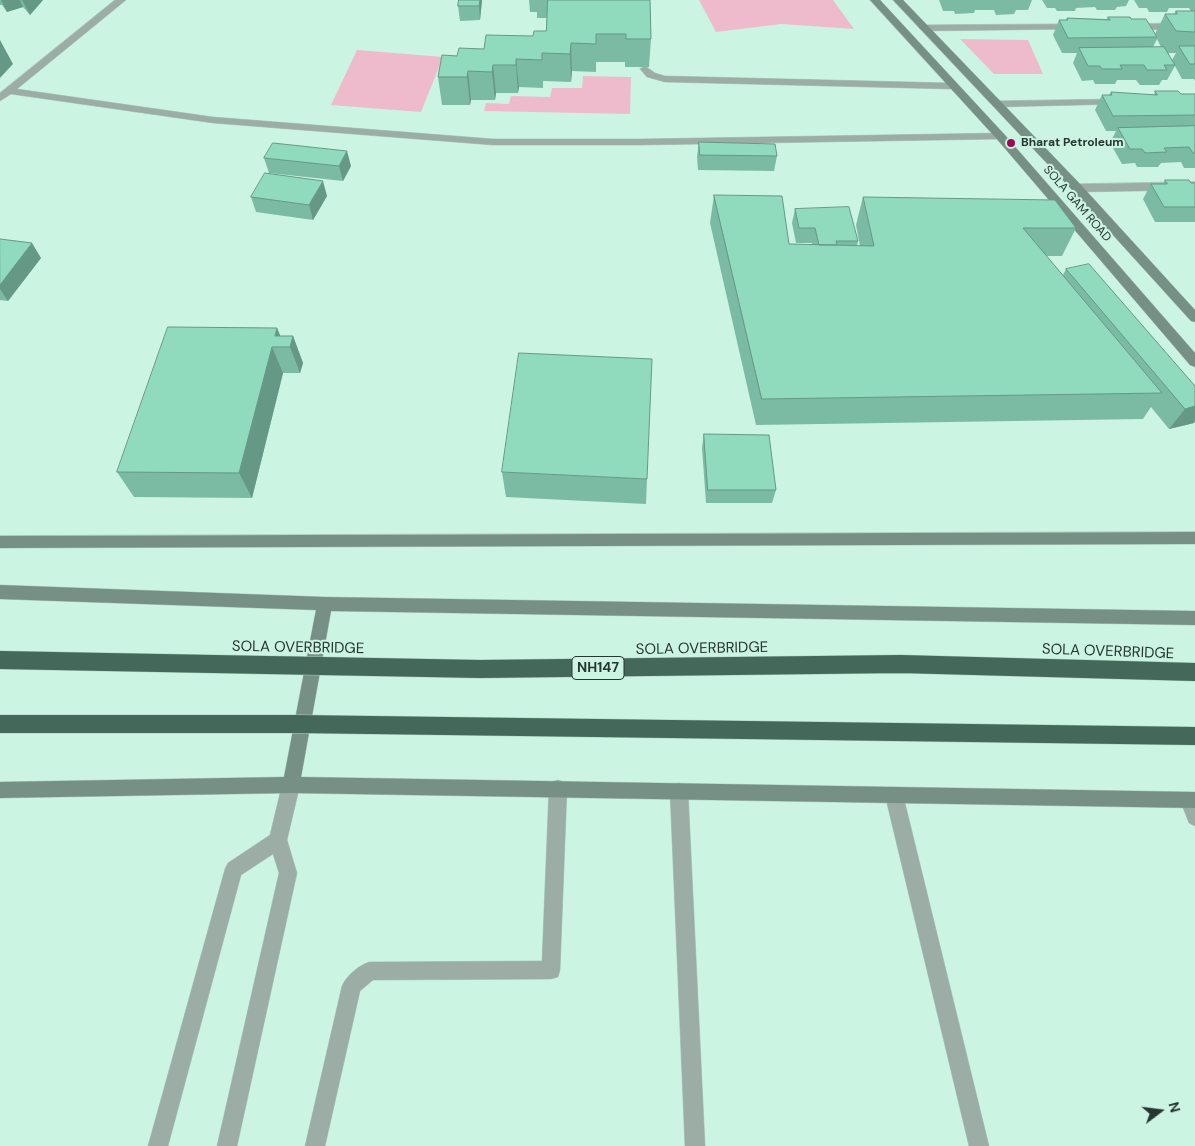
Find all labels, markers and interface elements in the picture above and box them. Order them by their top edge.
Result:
place label: Bharat Petroleum [1021,136,1124,150]
marker: Bharat Petroleum [1005,137,1017,149]
street label: SOLA GAM ROAD [1040,163,1114,245]
street label: SOLA OVERBRIDGE [232,638,364,658]
street label: SOLA OVERBRIDGE [636,639,768,659]
street label: SOLA OVERBRIDGE [1042,641,1174,663]
road number: NH147 [572,656,624,680]
north arrow [1135,1086,1185,1136]
text: N [1164,1100,1185,1114]

